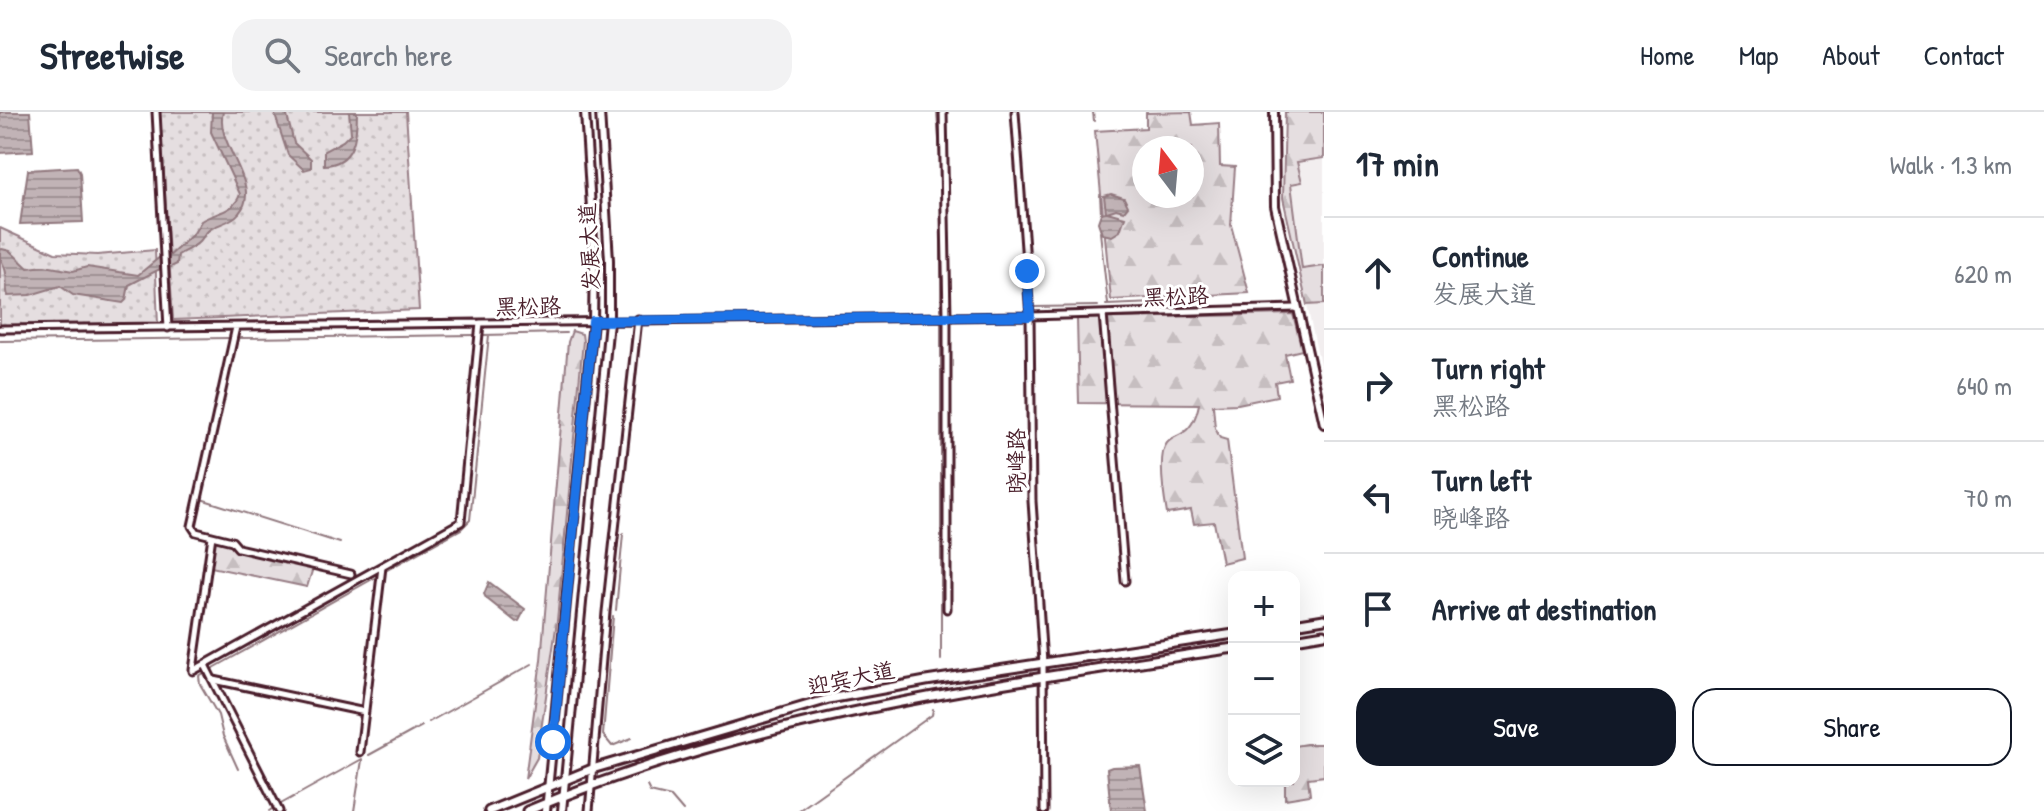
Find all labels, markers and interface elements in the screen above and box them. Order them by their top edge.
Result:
search box [232,19,792,91]
text: Streetwise [40,29,184,81]
icon: search [260,33,304,77]
text: Search here [324,35,453,75]
text: Home [1640,36,1695,74]
text: Map [1739,36,1778,74]
text: About [1822,36,1880,74]
text: Contact [1924,36,2004,74]
north arrow [1132,136,1204,208]
text: 17 min [1356,141,1439,187]
text: Walk · 1.3 km [1890,147,2012,182]
street label: 发展大道 [572,202,606,292]
text: Continue [1432,236,1529,276]
icon: ahead [1356,251,1400,295]
route end [1009,253,1045,289]
text: 620 m [1954,256,2012,291]
text: 发展大道 [1432,276,1536,311]
street label: 黑松路 [1142,280,1210,312]
street label: 黑松路 [495,290,561,322]
text: Turn right [1432,348,1545,388]
icon: right [1356,363,1400,407]
text: 640 m [1957,368,2012,403]
text: 黑松路 [1432,388,1510,423]
street label: 晓峰路 [1001,428,1031,494]
text: Turn left [1432,460,1531,500]
icon: left [1356,475,1400,519]
text: 70 m [1964,480,2012,515]
text: 晓峰路 [1432,500,1510,535]
map controls [1228,571,1300,787]
button: + [1228,571,1300,643]
icon: arrive [1356,587,1400,631]
text: Arrive at destination [1432,589,1657,629]
button: − [1228,643,1300,715]
street label: 迎宾大道 [805,654,897,702]
button: Save [1356,688,1676,766]
button: Share [1692,688,2012,766]
button: layers [1228,715,1300,787]
route start [535,724,571,760]

